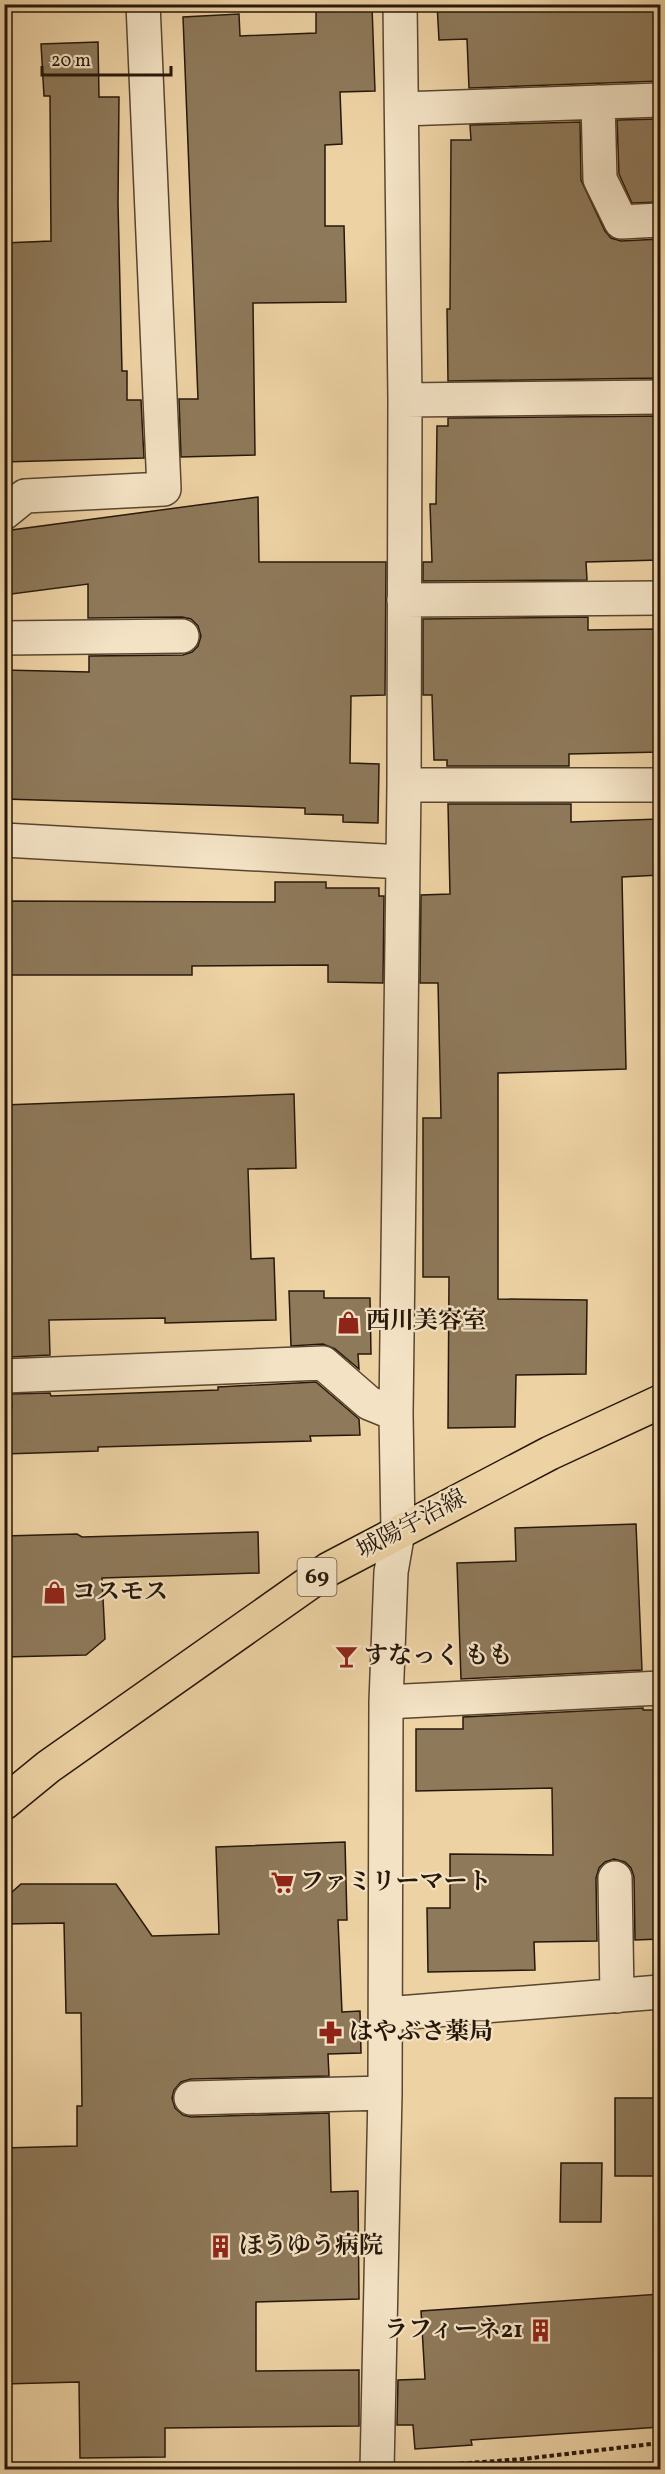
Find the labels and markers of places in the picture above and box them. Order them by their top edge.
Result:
place label: 西川美容室 [366,1305,486,1339]
shop icon: 西川美容室 [335,1309,361,1335]
place label: コスモス [72,1576,168,1610]
shop icon: コスモス [41,1580,67,1606]
place label: すなっく もも [364,1640,513,1674]
bar icon: すなっく もも [333,1644,359,1670]
place label: ファミリーマート [300,1866,492,1900]
supermarket icon: ファミリーマート [269,1870,295,1896]
place label: はやぶさ薬局 [349,2016,493,2050]
pharmacy icon: はやぶさ薬局 [318,2020,344,2046]
place label: ほうゆう病院 [239,2230,383,2264]
building icon: ほうゆう病院 [208,2234,234,2260]
place label: ラフィーネ21 [384,2314,523,2348]
building icon: ラフィーネ21 [528,2318,554,2344]

